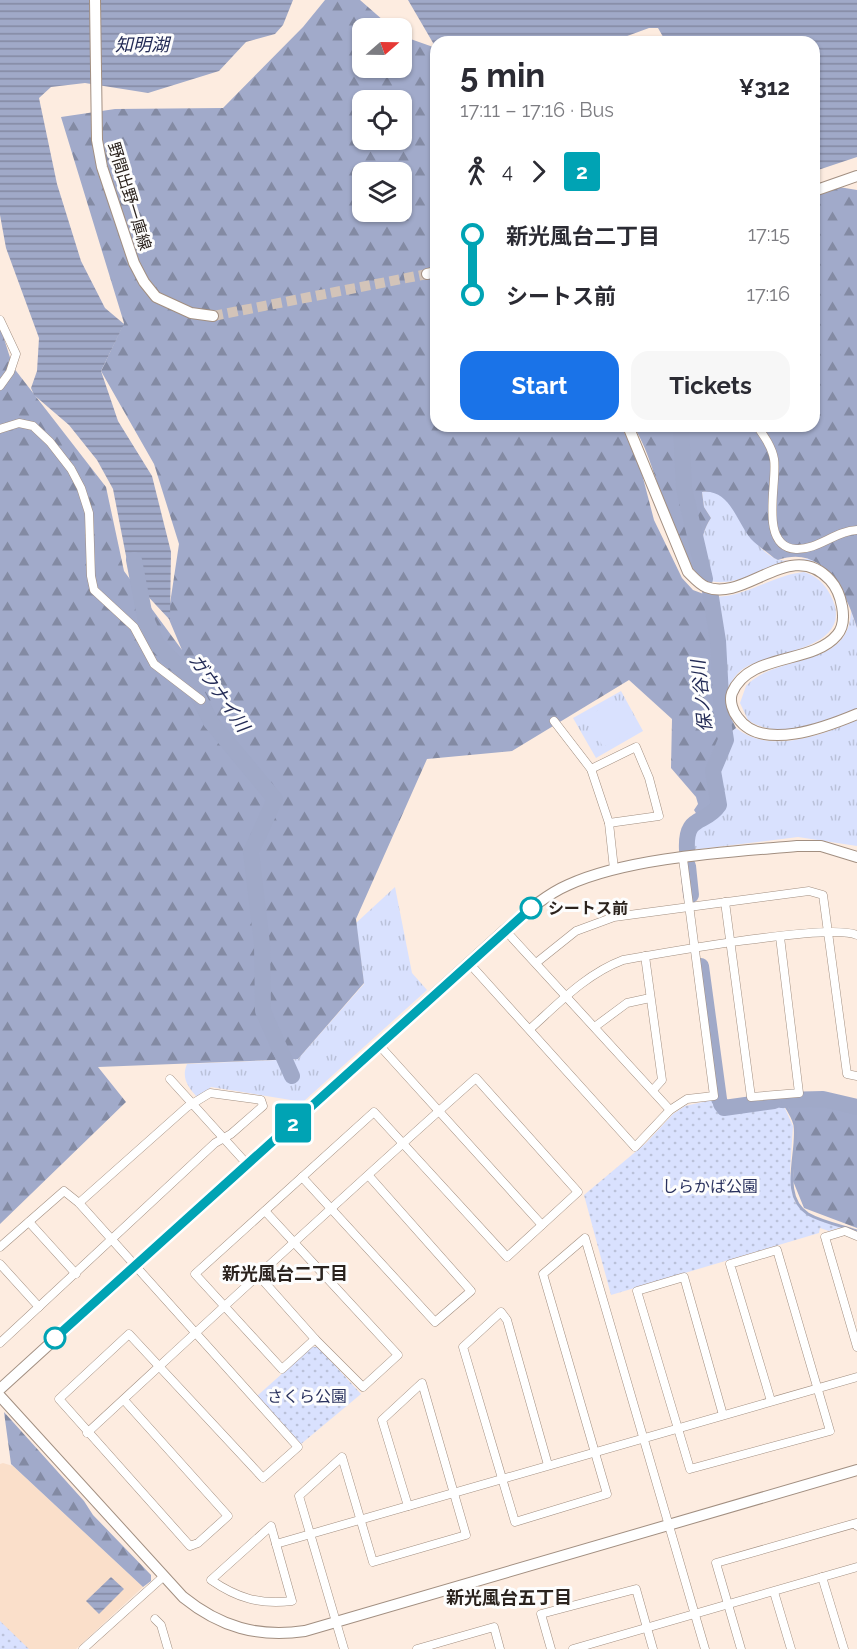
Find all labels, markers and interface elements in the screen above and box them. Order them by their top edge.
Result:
north arrow [352,18,412,78]
map controls [352,18,412,222]
water label: 知明湖 [115,34,172,55]
text: 5 min [460,56,545,95]
text: ¥312 [739,74,790,100]
button: locate [352,90,412,150]
text: 17:11 – 17:16 · Bus [460,98,614,122]
street label: 野間出野一庫線 [104,140,155,252]
icon: walk [460,155,493,188]
icon: forward [522,155,555,188]
text: 4 [502,159,513,183]
text: 2 [576,159,588,184]
button: layers [352,162,412,222]
text: 17:15 [748,222,790,246]
text: 新光風台二丁目 [506,223,660,249]
text: 17:16 [746,282,790,306]
text: シートス前 [506,283,616,309]
button: Start [460,351,619,420]
button: Tickets [631,351,790,420]
water label: ガウナイ川 [185,650,255,737]
water label: 保ノ谷川 [687,657,716,733]
marker: シートス前 [520,897,542,919]
place label: シートス前 [548,899,628,918]
line badge: 2 [274,1104,312,1142]
text: 2 [287,1111,299,1136]
park label: しらかば公園 [662,1177,758,1196]
district label: 新光風台二丁目 [222,1263,348,1284]
unlabelled marker [44,1327,66,1349]
park label: さくら公園 [267,1387,347,1406]
district label: 新光風台五丁目 [446,1587,572,1608]

